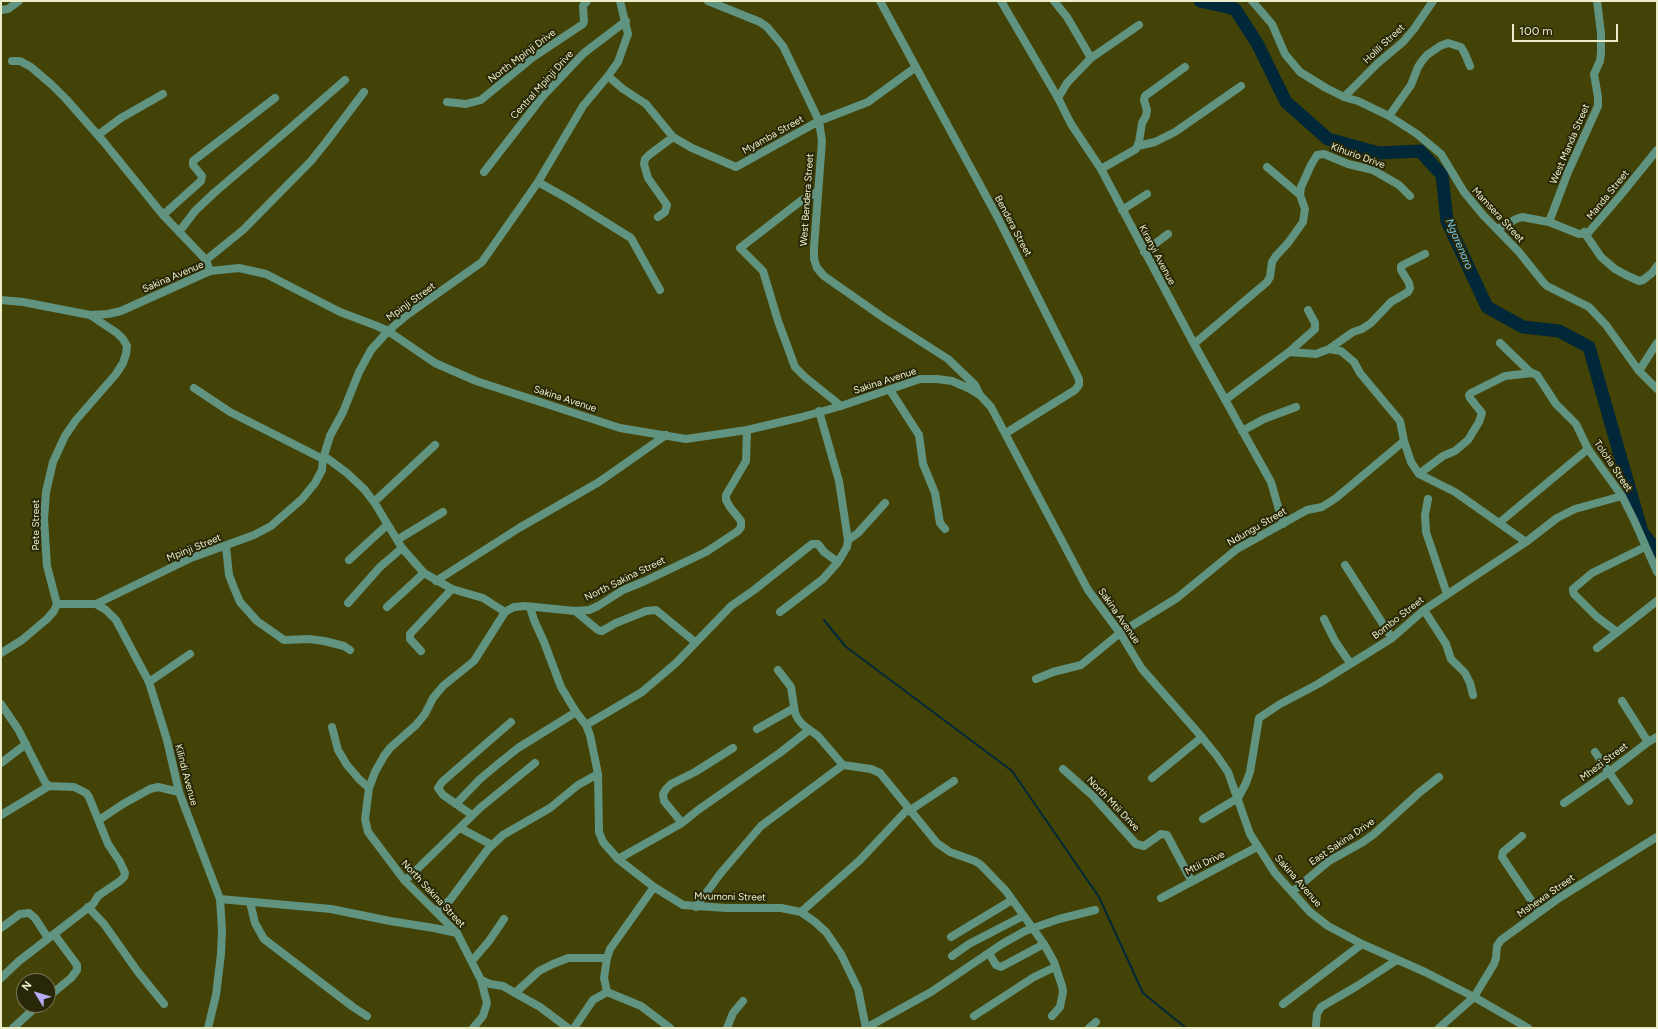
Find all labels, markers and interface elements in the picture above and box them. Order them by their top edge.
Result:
scale bar [1514,16,1620,42]
street label: Holili Street [1361,22,1407,66]
text: 100 m [1519,24,1553,38]
street label: North Mpinji Drive [486,27,558,85]
street label: Central Mpinji Drive [508,48,576,122]
street label: West Manda Street [1548,102,1592,186]
street label: Myamba Street [740,113,806,157]
street label: Kihurio Drive [1329,141,1387,171]
street label: West Bendera Street [798,153,816,247]
street label: Manda Street [1584,168,1632,222]
street label: Mamsera Street [1469,185,1527,245]
street label: Bendera Street [992,193,1034,259]
water label: Ngarenaro [1442,217,1476,271]
street label: Kiranyi Avenue [1136,223,1178,287]
street label: Sakina Avenue [141,259,205,295]
street label: Mpinji Street [384,280,438,324]
street label: Sakina Avenue [852,365,918,397]
street label: Sakina Avenue [532,383,598,415]
street label: Toloha Street [1591,438,1635,494]
street label: Pete Street [30,500,42,550]
street label: Ndungu Street [1225,505,1289,549]
street label: Mpinji Street [165,532,223,564]
street label: North Sakina Street [583,554,667,604]
street label: Sakina Avenue [1095,586,1143,646]
street label: Bombo Street [1370,594,1426,642]
street label: Mhezi Street [1578,740,1630,784]
street label: Kilindi Avenue [172,743,200,807]
street label: North Mtii Drive [1084,774,1142,834]
street label: East Sakina Drive [1307,816,1377,868]
street label: Mtii Drive [1183,848,1227,878]
street label: Sakina Avenue [1272,852,1324,910]
street label: North Sakina Street [398,858,468,930]
street label: Mshewa Street [1515,872,1577,920]
street label: Mvumoni Street [694,890,766,904]
north arrow [16,973,56,1013]
text: N [19,979,35,993]

